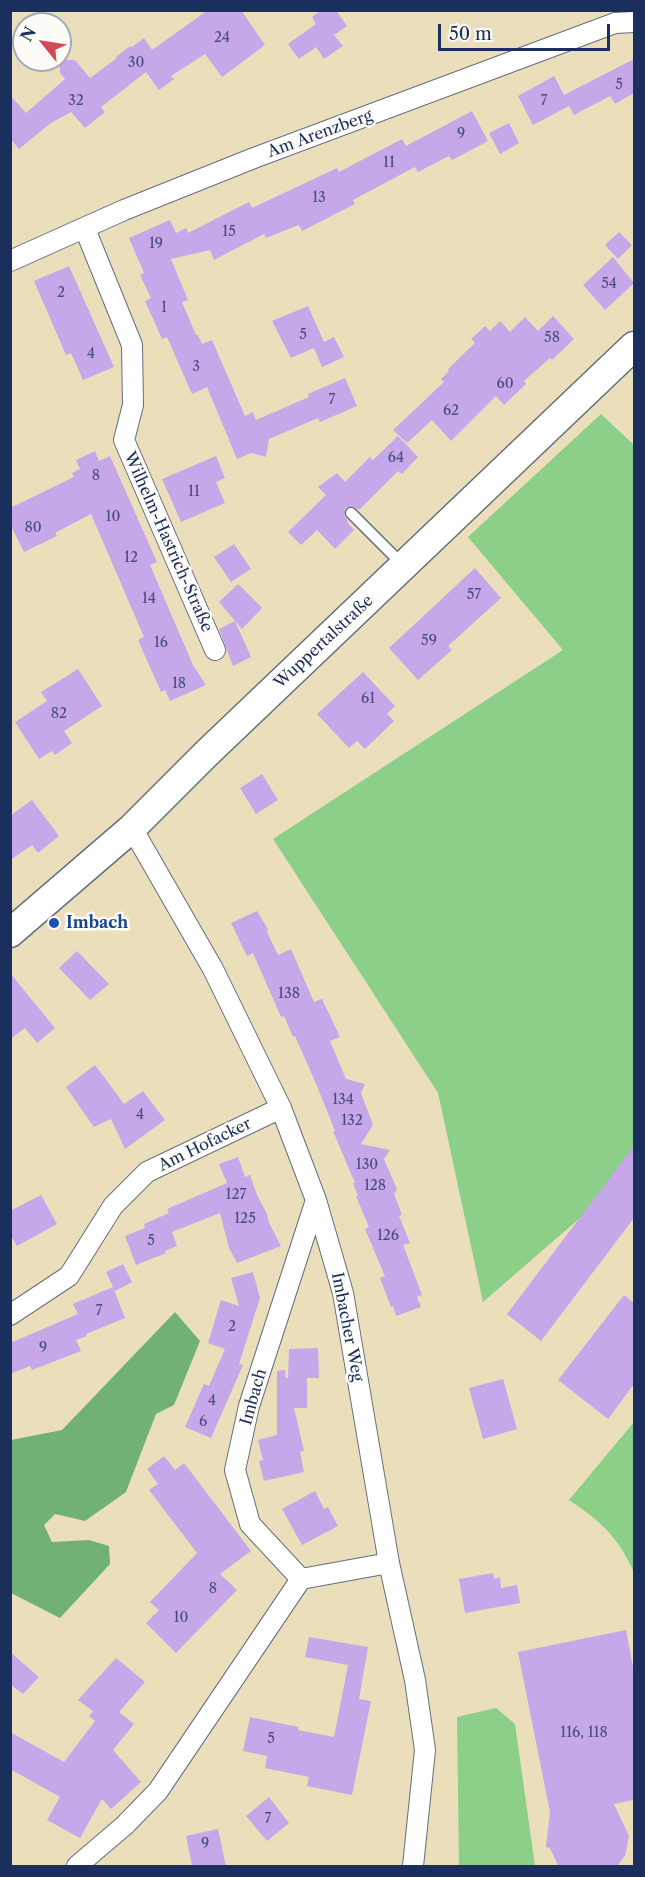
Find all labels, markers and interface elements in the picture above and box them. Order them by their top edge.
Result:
north arrow [12,12,72,72]
scale bar [441,12,614,50]
text: N [16,23,40,45]
text: 50 m [449,23,492,45]
house number: 24 [214,30,230,46]
house number: 30 [128,55,144,71]
house number: 5 [615,77,623,93]
house number: 32 [68,93,84,109]
house number: 7 [541,93,547,109]
street label: Am Arenzberg [265,106,375,162]
house number: 9 [457,126,465,142]
house number: 11 [383,155,395,171]
house number: 13 [312,190,326,206]
house number: 15 [222,224,236,240]
house number: 19 [149,236,163,252]
house number: 54 [601,276,617,292]
house number: 2 [57,285,65,301]
house number: 1 [161,300,167,316]
house number: 5 [299,327,307,343]
house number: 58 [544,330,560,346]
house number: 4 [87,346,95,362]
house number: 3 [192,359,200,375]
house number: 60 [496,376,514,392]
house number: 7 [329,392,335,408]
house number: 62 [443,403,459,419]
street label: Wilhelm-Hastrich-Straße [120,449,216,635]
house number: 64 [388,450,404,466]
house number: 8 [92,468,100,484]
house number: 11 [188,484,200,500]
house number: 10 [106,509,120,525]
house number: 80 [24,520,42,536]
house number: 12 [124,550,138,566]
house number: 57 [467,587,481,603]
house number: 14 [142,591,156,607]
street label: Wuppertalstraße [270,591,378,693]
house number: 59 [421,633,437,649]
house number: 16 [154,635,168,651]
house number: 18 [172,676,186,692]
house number: 61 [361,691,375,707]
house number: 82 [51,706,67,722]
place label: Imbach [66,913,128,933]
marker: Imbach [47,916,61,930]
house number: 138 [278,986,300,1002]
house number: 134 [332,1092,354,1108]
house number: 4 [136,1107,144,1123]
house number: 132 [341,1113,363,1129]
street label: Am Hofacker [155,1114,255,1176]
house number: 130 [356,1157,378,1173]
house number: 128 [364,1178,386,1194]
house number: 127 [226,1187,246,1203]
house number: 125 [234,1211,256,1227]
house number: 126 [377,1228,399,1244]
house number: 5 [147,1233,155,1249]
street label: Imbacher Weg [327,1271,367,1383]
house number: 7 [96,1303,102,1319]
house number: 2 [228,1319,236,1335]
house number: 9 [39,1340,47,1356]
street label: Imbach [237,1367,271,1427]
house number: 4 [208,1393,216,1409]
house number: 6 [199,1414,207,1430]
house number: 8 [209,1581,217,1597]
house number: 10 [174,1610,188,1626]
house number: 116, 118 [560,1725,608,1741]
house number: 5 [267,1731,275,1747]
house number: 7 [265,1811,271,1827]
house number: 9 [201,1836,209,1852]

